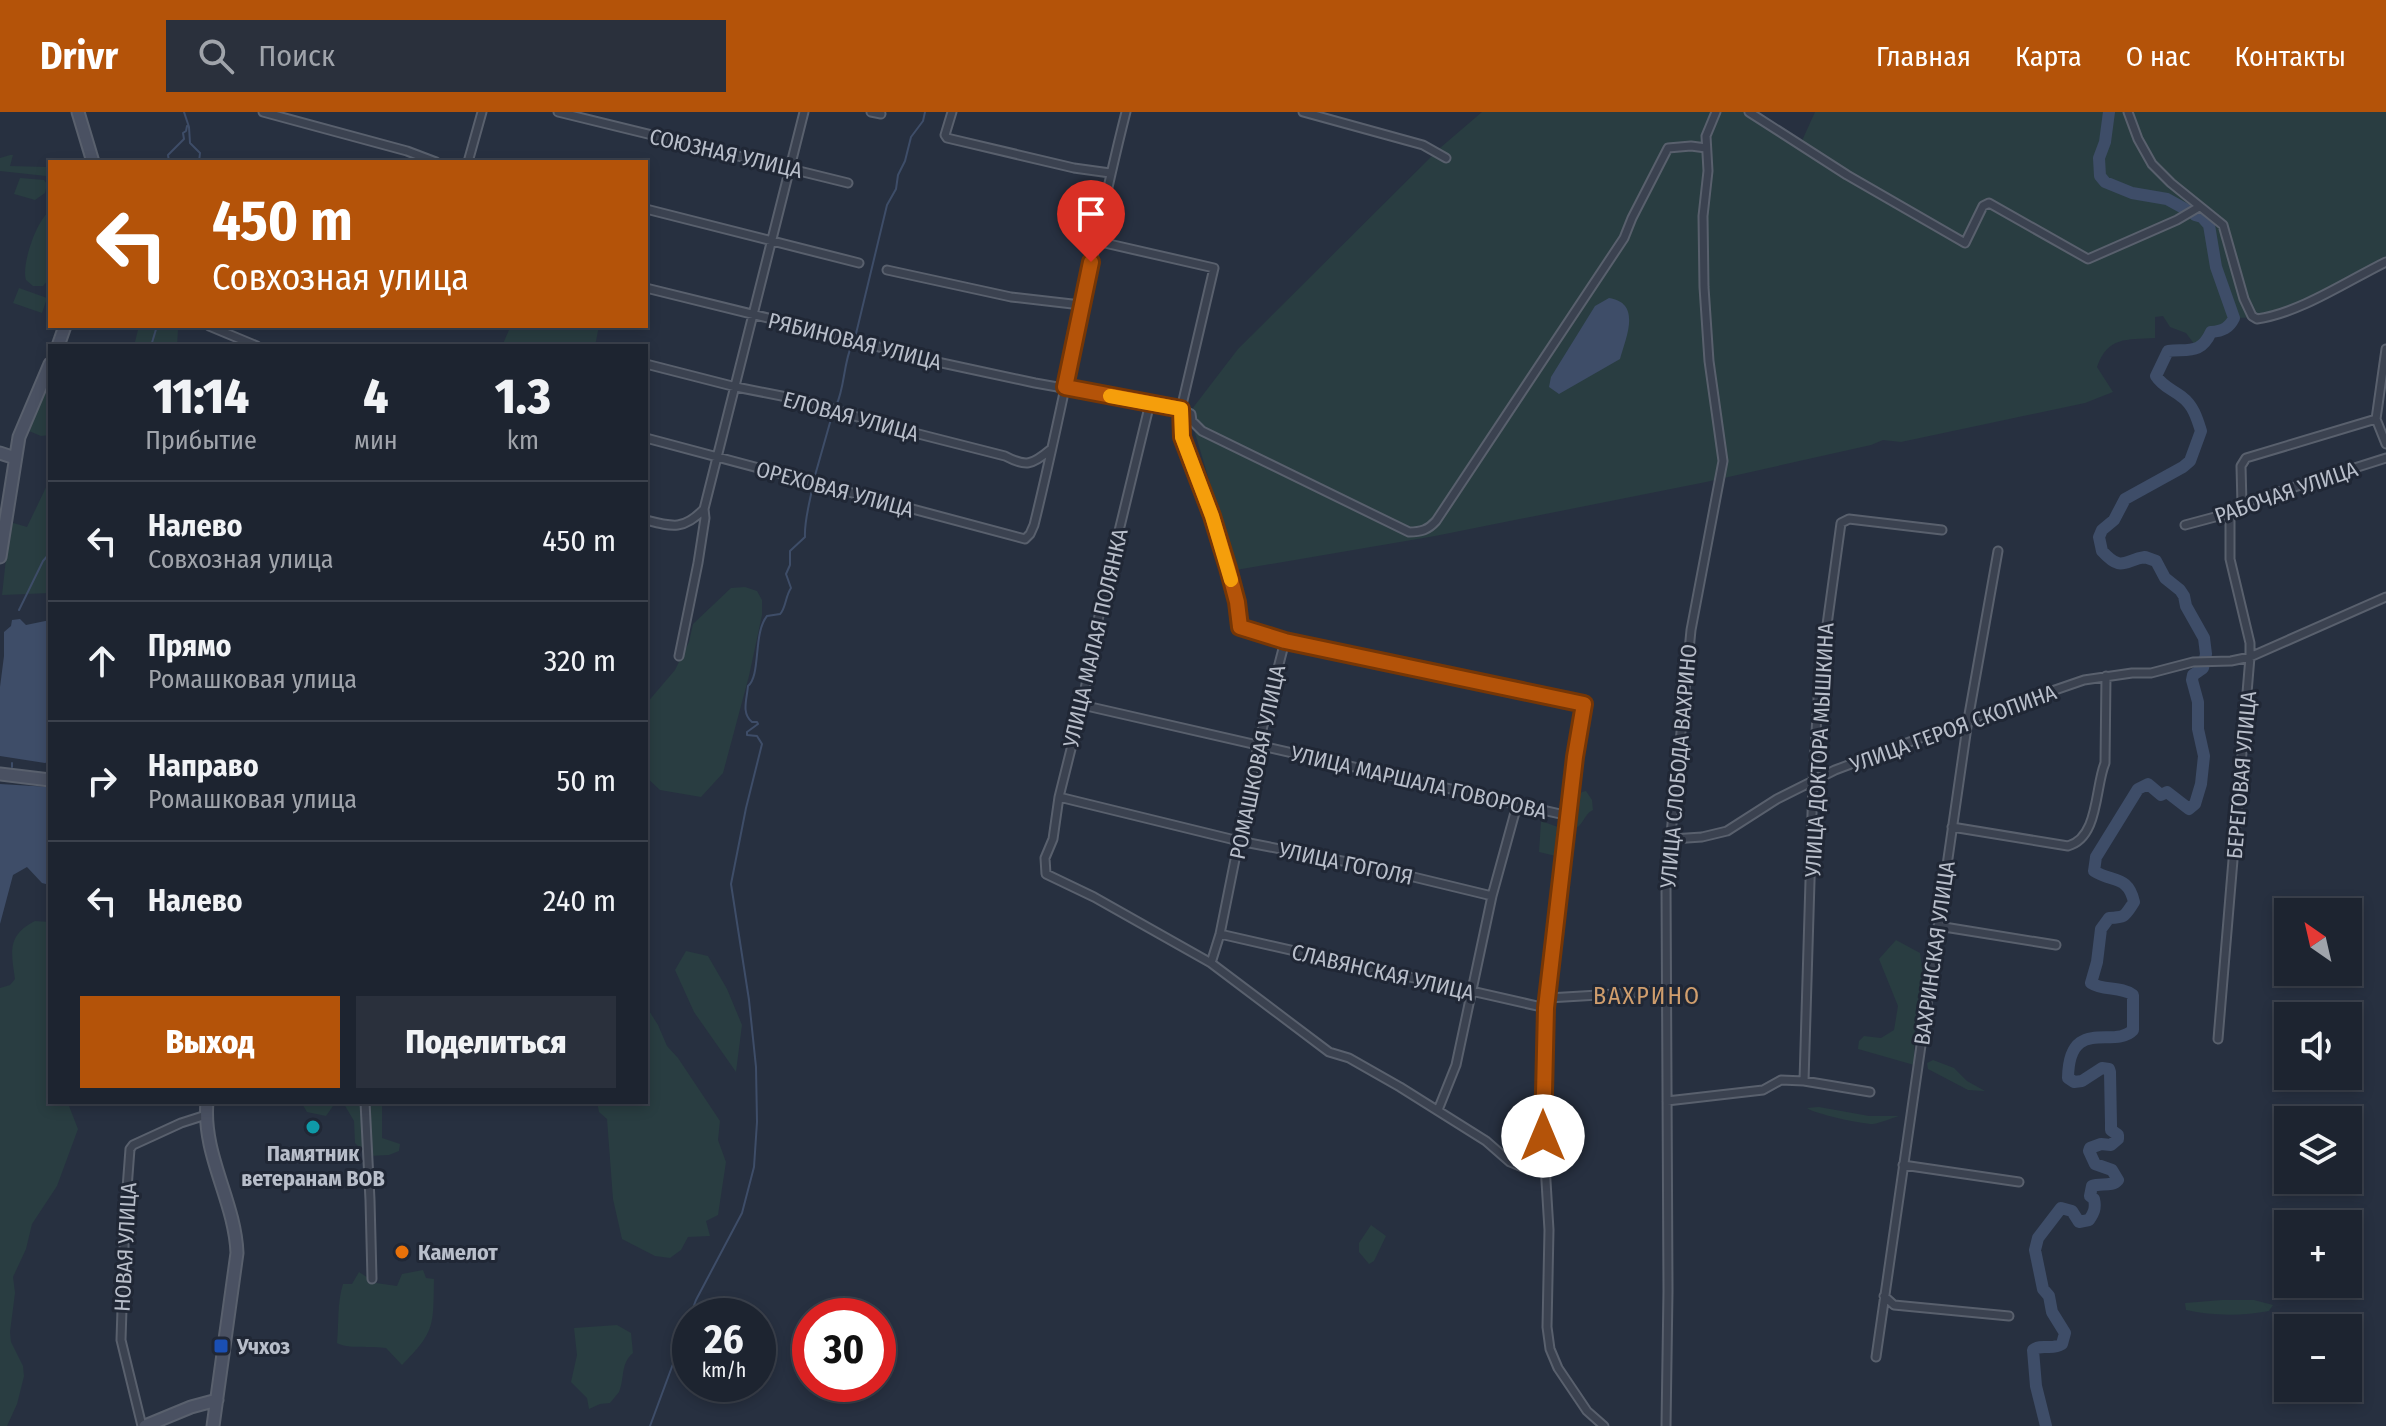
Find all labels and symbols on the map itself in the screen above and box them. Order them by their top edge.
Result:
street label: СОЮЗНАЯ УЛИЦА [647,123,805,184]
pin [1057,180,1125,262]
street label: РЯБИНОВАЯ УЛИЦА [765,307,945,376]
street label: ЕЛОВАЯ УЛИЦА [780,385,922,448]
street label: ОРЕХОВАЯ УЛИЦА [753,455,917,524]
street label: РАБОЧАЯ УЛИЦА [2211,455,2362,530]
street label: УЛИЦА МАЛАЯ ПОЛЯНКА [1057,526,1134,751]
street label: УЛИЦА ДОКТОРА МЫШКИНА [1799,622,1840,879]
street label: УЛИЦА СЛОБОДА ВАХРИНО [1654,643,1703,890]
street label: РОМАШКОВАЯ УЛИЦА [1224,662,1291,862]
street label: УЛИЦА ГЕРОЯ СКОПИНА [1845,678,2060,779]
street label: БЕРЕГОВАЯ УЛИЦА [2221,690,2262,860]
street label: УЛИЦА МАРШАЛА ГОВОРОВА [1287,740,1550,825]
street label: УЛИЦА ГОГОЛЯ [1275,836,1415,891]
street label: ВАХРИНСКАЯ УЛИЦА [1908,859,1961,1047]
north arrow [2274,898,2362,986]
street label: СЛАВЯНСКАЯ УЛИЦА [1289,938,1477,1007]
district label: ВАХРИНО [1593,982,1701,1010]
position arrow [1501,1094,1585,1178]
marker: Памятник ветеранам ВОВ [304,1118,322,1136]
place label: Памятник ветеранам ВОВ [241,1140,385,1192]
street label: НОВАЯ УЛИЦА [109,1181,142,1312]
place label: Камелот [418,1239,498,1266]
marker: Камелот [393,1243,411,1261]
speed limit sign: 30 [792,1298,896,1402]
place label: Учхоз [236,1333,290,1360]
marker: Учхоз [212,1337,230,1355]

